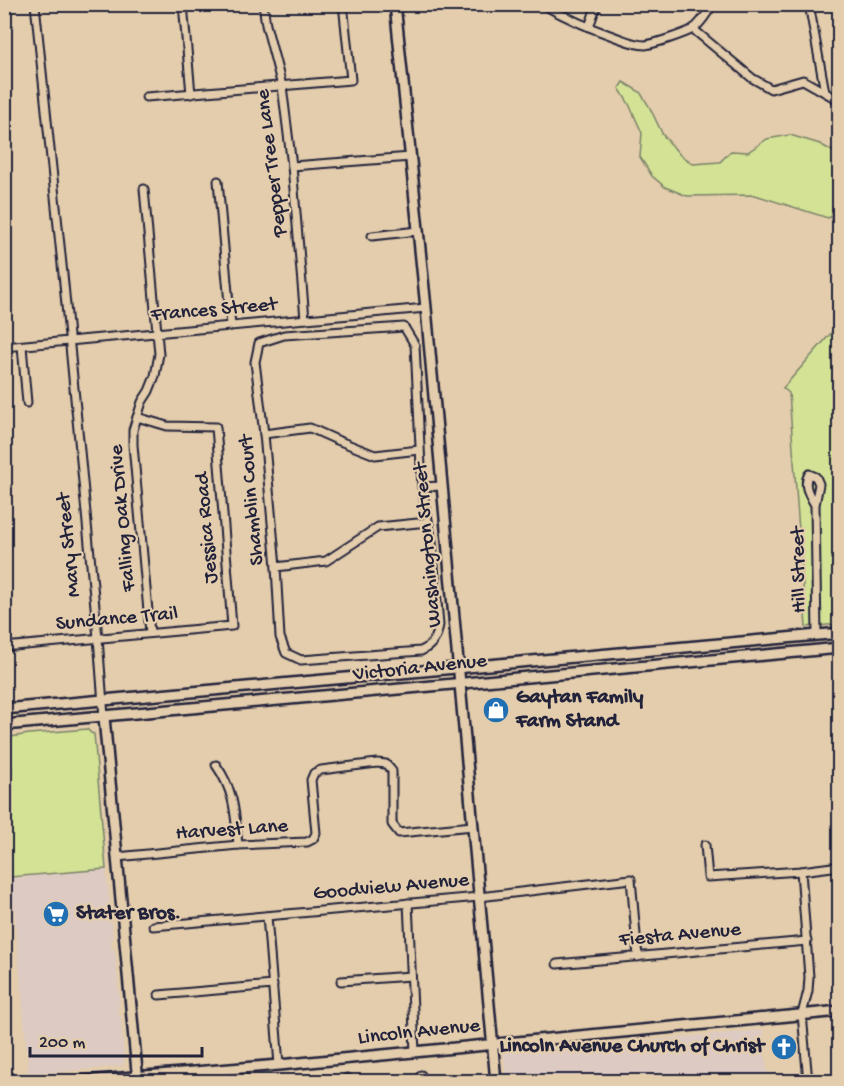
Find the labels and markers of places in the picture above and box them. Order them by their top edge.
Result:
place label: Gaytan Family Farm Stand [515,686,644,735]
shop icon: Gaytan Family Farm Stand [481,695,511,725]
supermarket icon: Stater Bros. [41,899,71,929]
place label: Stater Bros. [76,902,181,927]
church icon: Lincoln Avenue Church of Christ [769,1032,799,1062]
place label: Lincoln Avenue Church of Christ [499,1035,766,1060]

